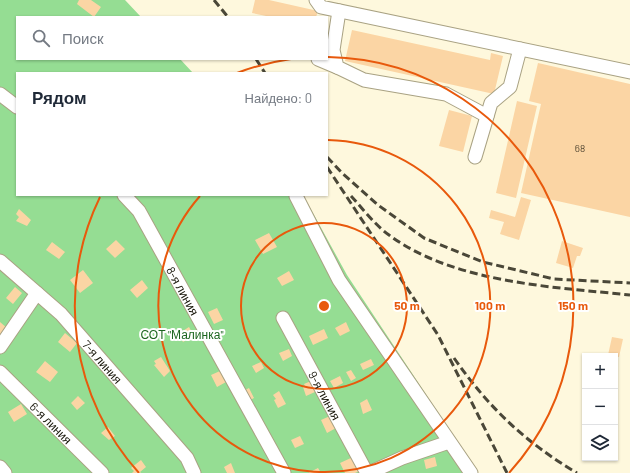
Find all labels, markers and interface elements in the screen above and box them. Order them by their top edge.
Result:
search box [16,16,328,60]
icon: search [30,27,52,49]
text: Поиск [62,29,104,47]
text: Рядом [32,87,87,107]
text: Найдено: 0 [245,90,312,106]
house number: 68 [575,142,585,154]
street label: 8-я линия [164,264,202,317]
text: 50 m [394,298,420,312]
text: 100 m [475,298,505,312]
text: 150 m [558,298,588,312]
centre of rings [317,299,331,313]
park label: СОТ "Малинка" [140,327,224,341]
street label: 7-я линия [80,337,125,386]
map controls [582,353,618,461]
button: + [582,353,618,389]
street label: 9-я линия [306,369,344,422]
button: − [582,389,618,425]
street label: 6-я линия [27,399,75,446]
button: layers [582,425,618,461]

